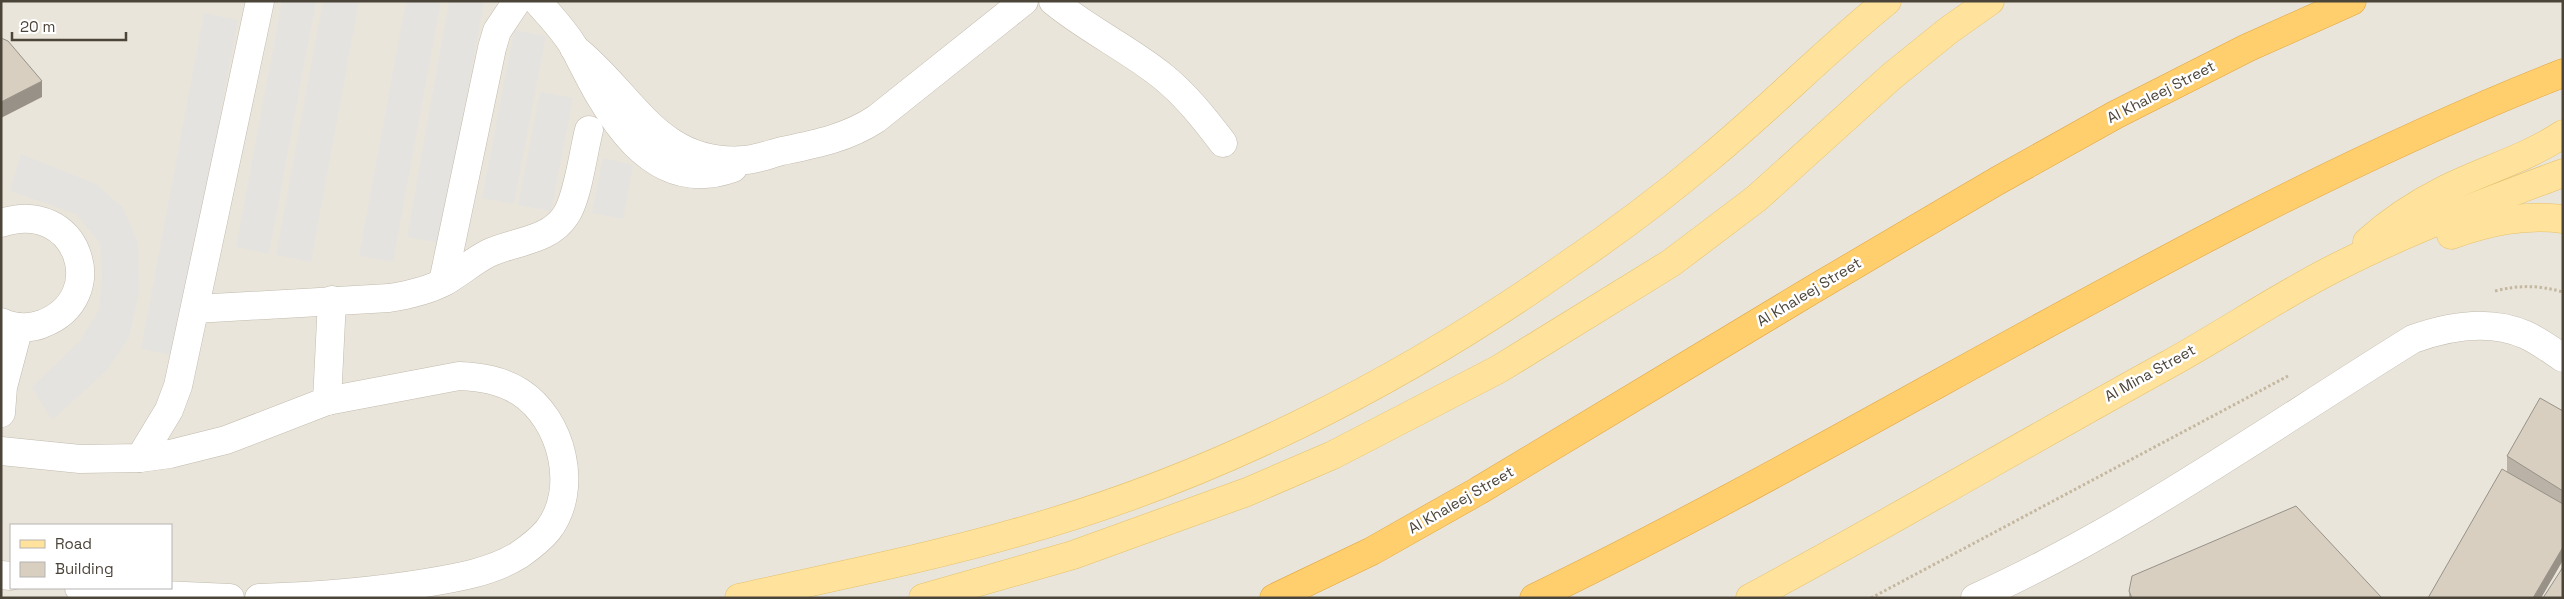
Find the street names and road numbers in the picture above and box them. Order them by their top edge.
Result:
street label: Al Khaleej Street [2104,56,2218,127]
street label: Al Khaleej Street [1753,253,1865,330]
street label: Al Mina Street [2101,340,2199,405]
street label: Al Khaleej Street [1405,462,1517,537]

